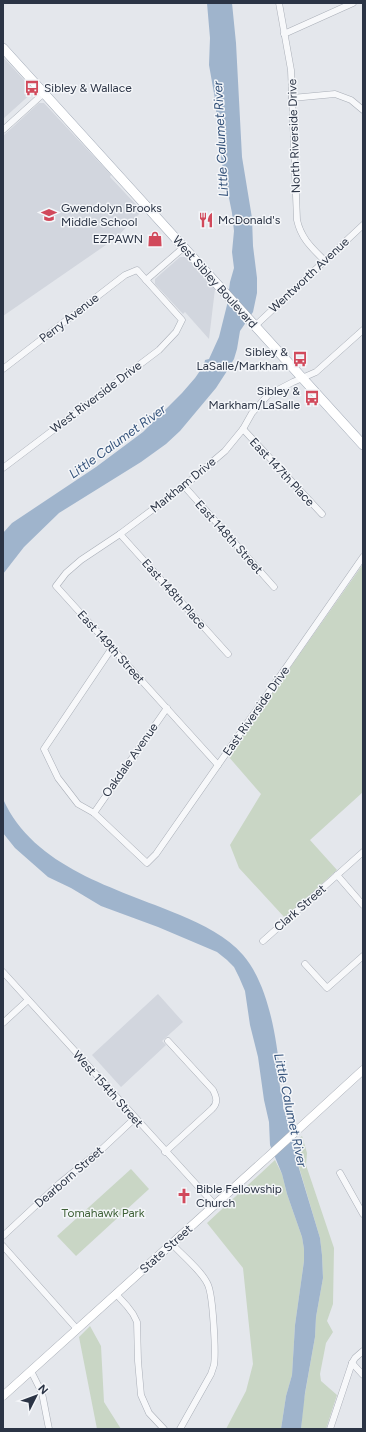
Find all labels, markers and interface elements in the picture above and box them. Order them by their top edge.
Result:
street label: North Riverside Drive [285,78,303,193]
bus stop icon: Sibley & Wallace [23,79,41,97]
water label: Little Calumet River [210,80,231,197]
place label: Sibley & Wallace [44,81,132,95]
place label: Gwendolyn Brooks Middle School [61,201,162,229]
school or university icon: Gwendolyn Brooks Middle School [40,206,58,224]
restaurant icon: McDonald's [197,211,215,229]
place label: McDonald's [218,213,281,227]
shop icon: EZPAWN [146,230,164,248]
place label: EZPAWN [93,232,143,246]
street label: West Sibley Boulevard [170,233,260,331]
street label: Wentworth Avenue [266,234,352,316]
street label: Perry Avenue [37,290,102,345]
place label: Sibley & LaSalle/Markham [196,345,288,373]
bus stop icon: Sibley & LaSalle/Markham [291,350,309,368]
street label: West Riverside Drive [48,358,145,436]
place label: Sibley & Markham/LaSalle [208,384,300,412]
bus stop icon: Sibley & Markham/LaSalle [303,389,321,407]
water label: Little Calumet River [66,401,169,482]
street label: East 147th Place [247,435,317,509]
street label: Markham Drive [148,454,219,516]
street label: East 148th Street [192,497,266,577]
street label: East 148th Place [139,556,209,632]
street label: East 149th Street [75,608,148,687]
street label: East Riverside Drive [220,663,292,758]
street label: Oakdale Avenue [99,720,161,800]
street label: Clark Street [271,881,329,934]
street label: West 154th Street [70,1048,146,1130]
water label: Little Calumet River [271,1052,310,1169]
street label: Dearborn Street [32,1143,107,1211]
place label: Bible Fellowship Church [196,1182,282,1210]
church icon: Bible Fellowship Church [175,1187,193,1205]
park label: Tomahawk Park [62,1206,145,1220]
street label: State Street [137,1222,195,1276]
north arrow [16,1376,56,1416]
text: N [35,1382,51,1397]

